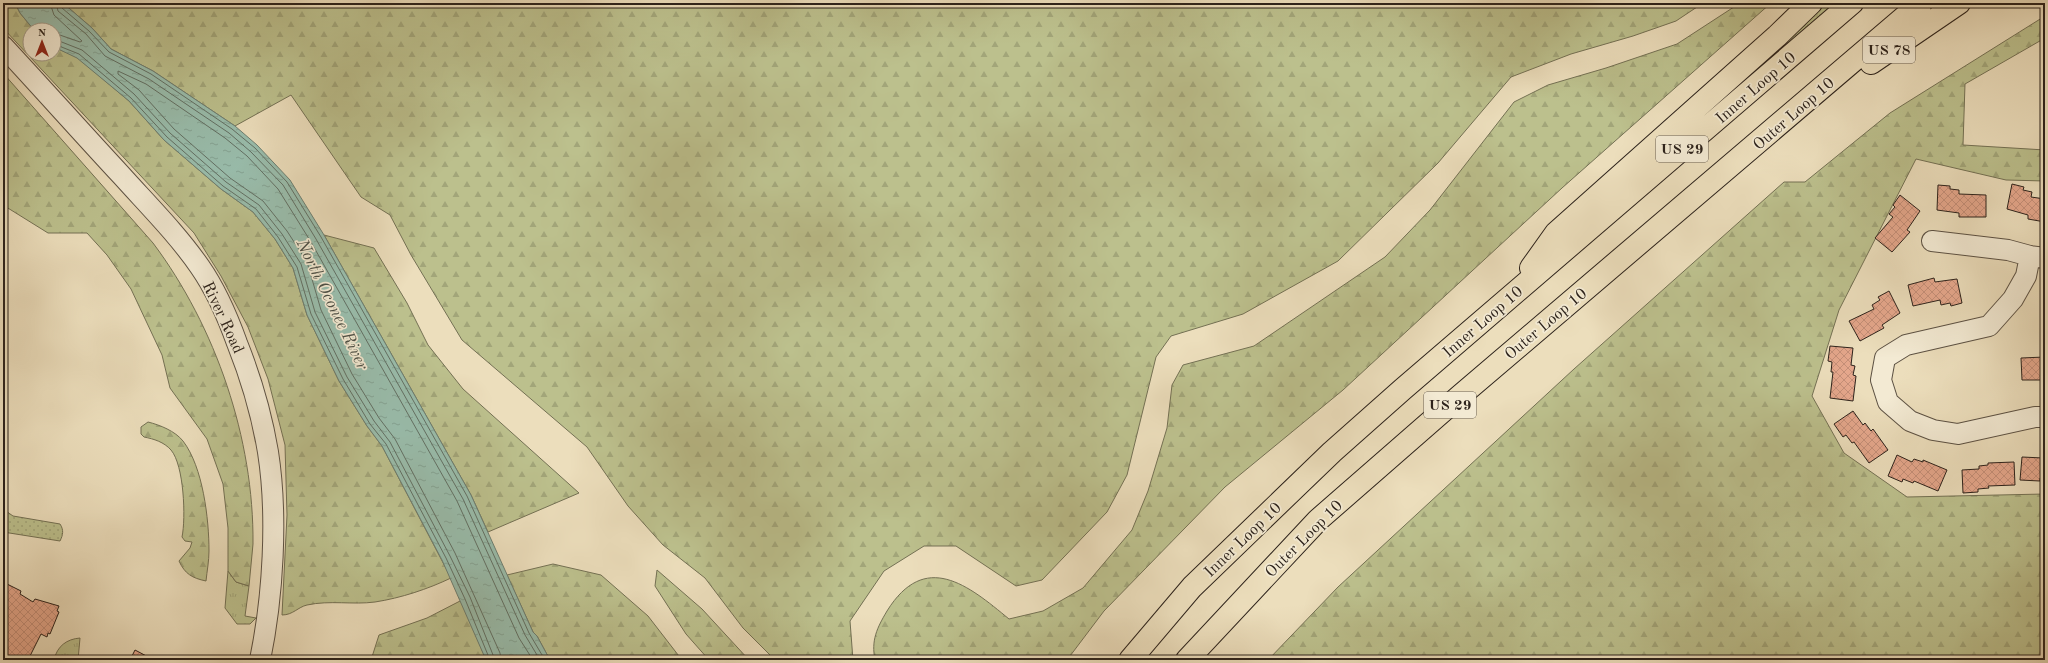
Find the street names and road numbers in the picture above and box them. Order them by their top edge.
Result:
road number: US 78 [1863,37,1915,63]
street label: Inner Loop 10 [1713,50,1799,127]
street label: Outer Loop 10 [1751,75,1838,154]
road number: US 29 [1656,136,1708,162]
street label: River Road [199,279,246,356]
street label: Inner Loop 10 [1440,284,1526,361]
street label: Outer Loop 10 [1502,286,1590,363]
road number: US 29 [1424,392,1476,418]
street label: Outer Loop 10 [1263,498,1346,581]
street label: Inner Loop 10 [1202,500,1285,581]

